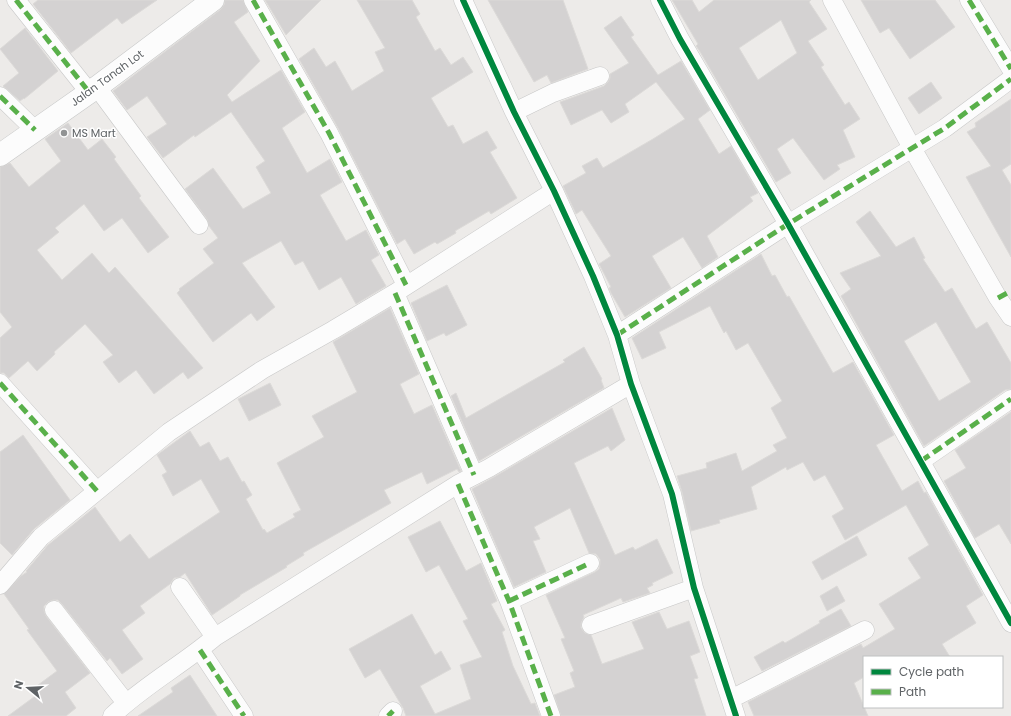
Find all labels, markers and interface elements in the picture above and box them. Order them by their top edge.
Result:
street label: Jalan Tanah Lot [67,46,147,110]
place label: MS Mart [72,125,116,141]
marker: MS Mart [59,128,69,138]
legend [863,656,1003,708]
text: Cycle path [899,663,964,680]
north arrow [8,668,48,708]
text: N [10,678,27,691]
text: Path [899,683,926,700]

